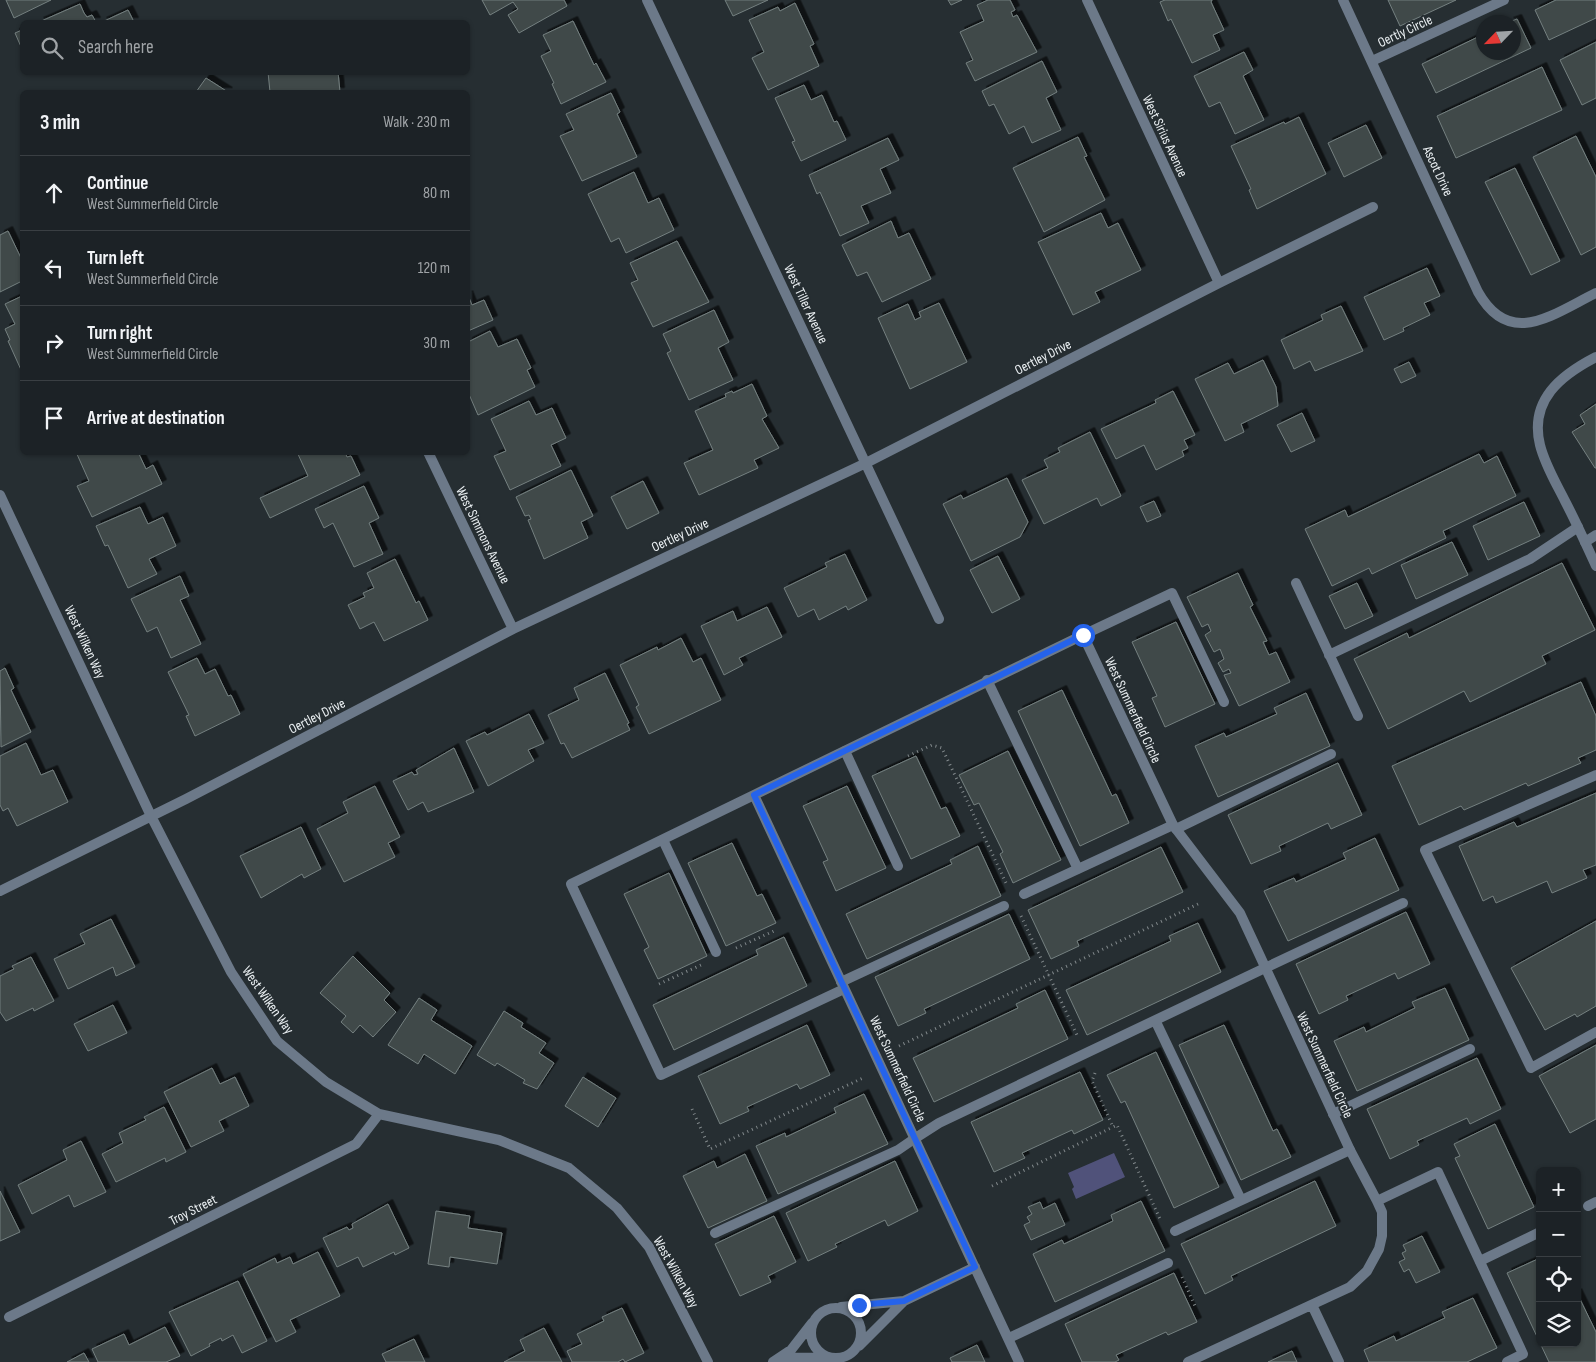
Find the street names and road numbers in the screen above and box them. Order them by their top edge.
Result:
street label: Oertly Circle [1375,11,1435,51]
street label: West Sirius Avenue [1139,92,1191,180]
street label: Ascot Drive [1419,142,1457,199]
street label: West Tiller Avenue [780,262,832,346]
street label: Oertley Drive [1012,336,1074,378]
street label: West Simmons Avenue [452,484,514,586]
street label: Oertley Drive [649,514,711,556]
street label: West Wilken Way [61,603,110,682]
street label: West Summerfield Circle [1101,654,1165,766]
street label: Oertley Drive [286,695,348,737]
street label: West Wilken Way [238,963,298,1038]
street label: West Summerfield Circle [1293,1009,1357,1121]
street label: West Summerfield Circle [866,1013,930,1125]
street label: Troy Street [166,1191,220,1229]
street label: West Wilken Way [649,1233,703,1311]

